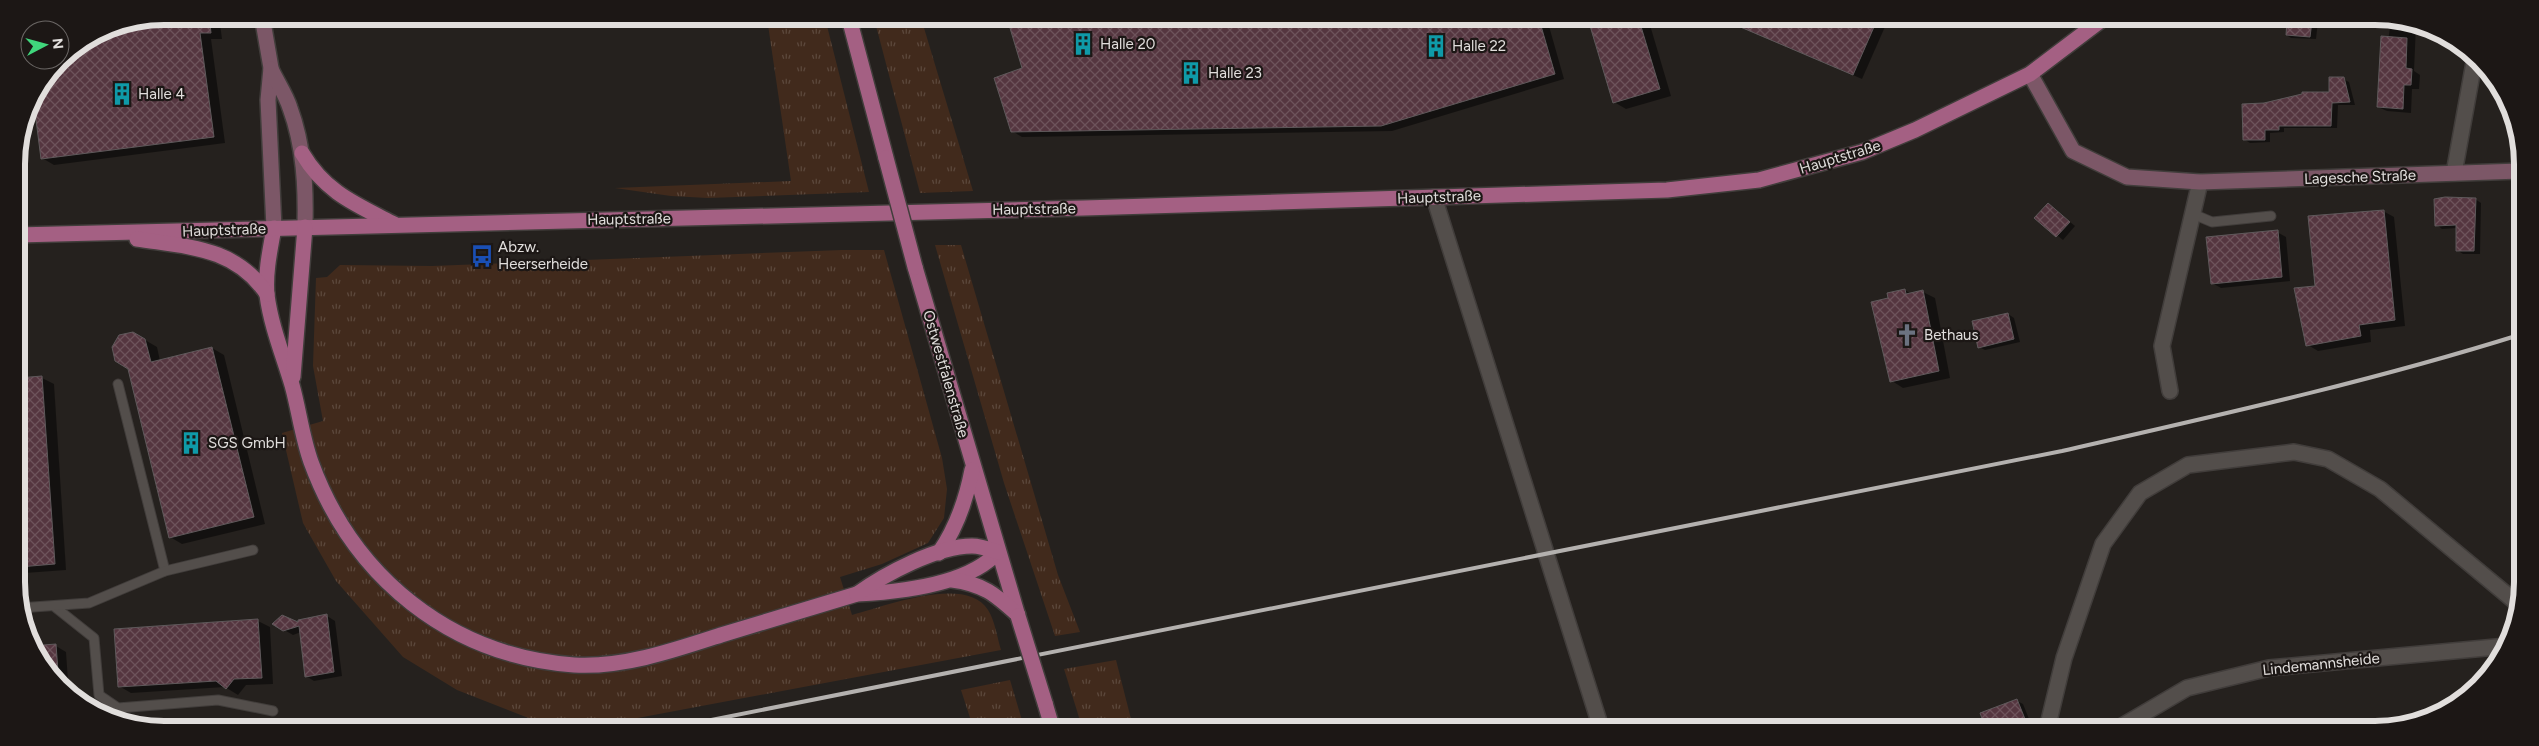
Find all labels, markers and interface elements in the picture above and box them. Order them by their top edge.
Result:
north arrow [20,20,70,70]
building icon: Halle 20 [1070,31,1096,57]
building icon: Halle 22 [1423,33,1449,59]
place label: Halle 20 [1100,35,1155,53]
text: N [48,37,66,50]
place label: Halle 22 [1452,37,1506,55]
building icon: Halle 23 [1178,60,1204,86]
place label: Halle 23 [1208,64,1262,82]
building icon: Halle 4 [109,81,135,107]
place label: Halle 4 [138,85,185,103]
street label: Hauptstraße [1797,136,1883,178]
street label: Lagesche Straße [2304,166,2416,188]
street label: Hauptstraße [1397,187,1481,207]
street label: Hauptstraße [992,199,1076,219]
street label: Hauptstraße [587,209,671,229]
street label: Hauptstraße [182,220,266,240]
place label: Abzw. Heerserheide [498,238,588,273]
bus stop icon: Abzw. Heerserheide [469,243,495,269]
street label: Ostwestfalenstraße [919,308,973,440]
church icon: Bethaus [1894,322,1920,348]
place label: Bethaus [1924,326,1978,344]
building icon: SGS GmbH [178,430,204,456]
place label: SGS GmbH [208,434,286,452]
street label: Lindemannsheide [2261,649,2381,679]

